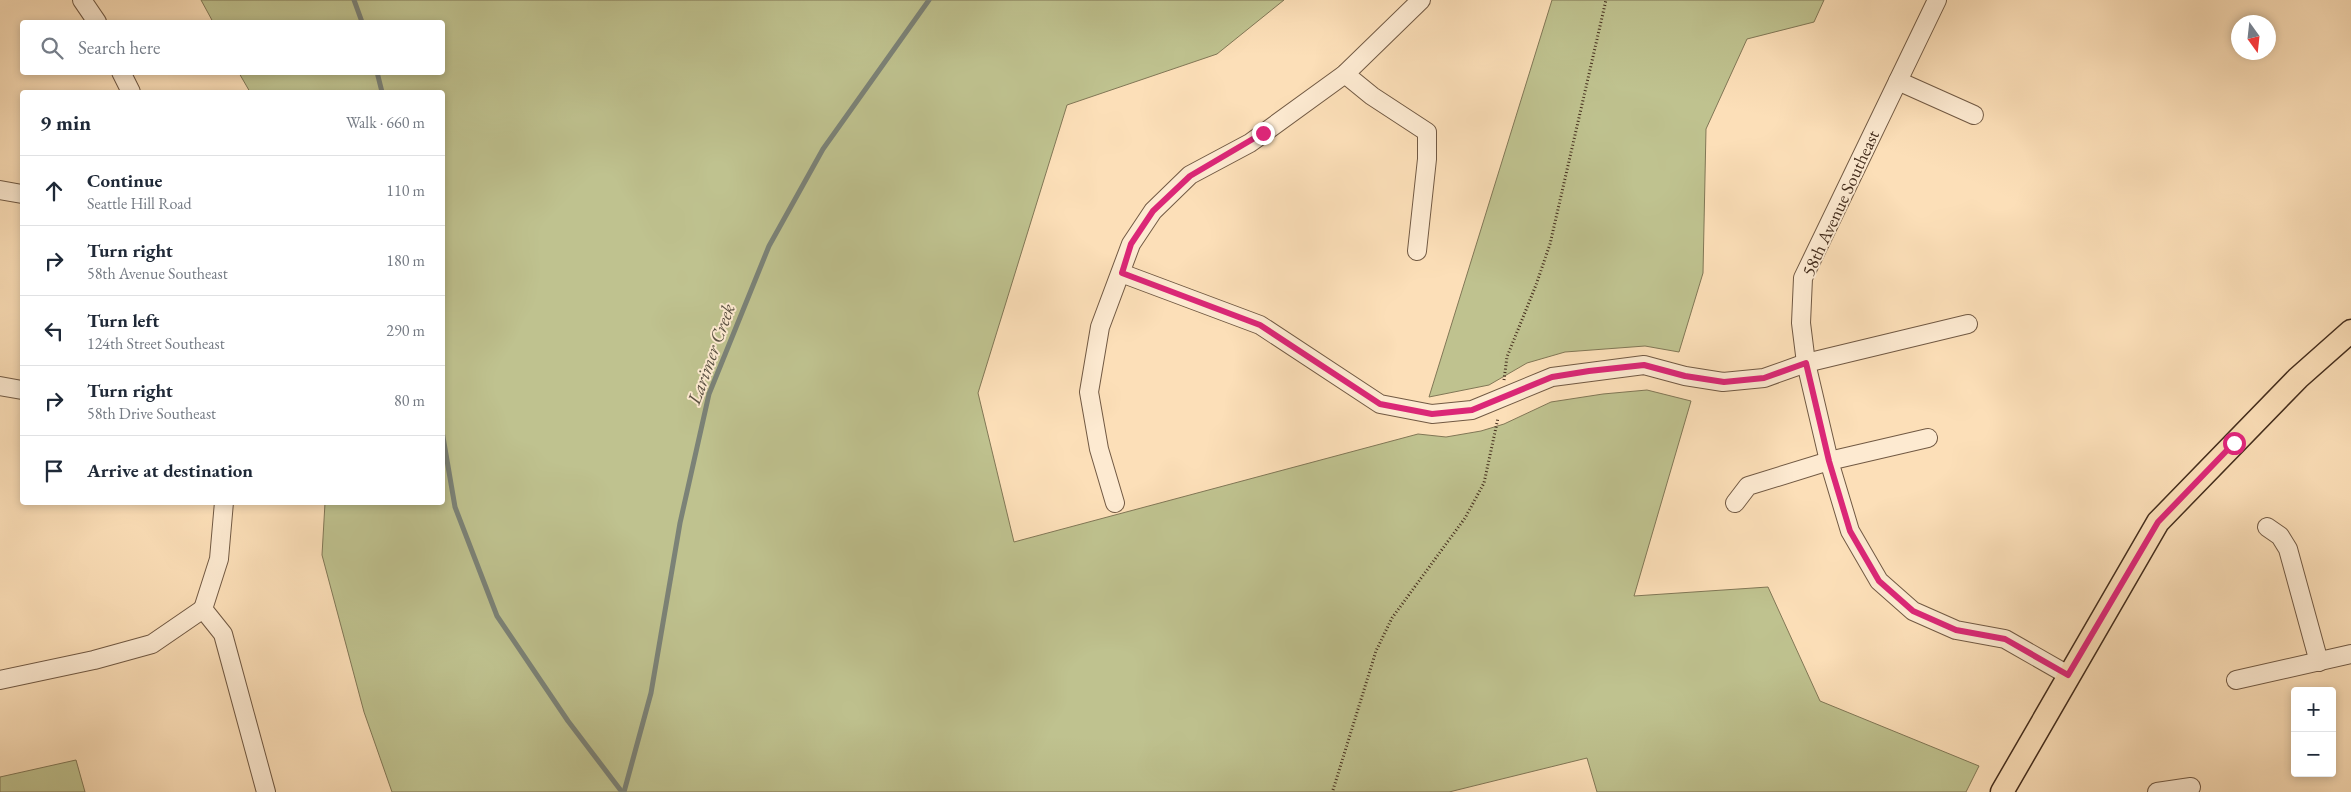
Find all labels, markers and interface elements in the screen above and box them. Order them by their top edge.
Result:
north arrow [2231,15,2276,60]
search box [20,20,445,75]
icon: search [38,34,66,62]
text: Search here [78,35,160,60]
text: 9 min [40,109,91,136]
text: Walk · 660 m [346,112,425,133]
route end [1252,122,1275,145]
street label: 58th Avenue Southeast [1796,126,1884,280]
text: Continue [87,168,162,193]
icon: ahead [40,177,68,205]
text: 110 m [386,180,425,201]
text: Seattle Hill Road [87,193,192,214]
text: Turn right [87,238,173,263]
icon: right [40,247,68,275]
text: 180 m [386,250,425,271]
text: 58th Avenue Southeast [87,263,228,284]
water label: Larimer Creek [681,300,741,409]
text: Turn left [87,308,159,333]
icon: left [40,317,68,345]
text: 290 m [386,320,425,341]
text: 124th Street Southeast [87,333,225,354]
text: Turn right [87,378,173,403]
icon: right [40,387,68,415]
text: 80 m [394,390,425,411]
text: 58th Drive Southeast [87,403,216,424]
route start [2223,432,2246,455]
icon: arrive [40,457,68,485]
text: Arrive at destination [87,458,253,483]
map controls [2291,687,2336,777]
button: + [2291,687,2336,732]
button: − [2291,732,2336,777]

